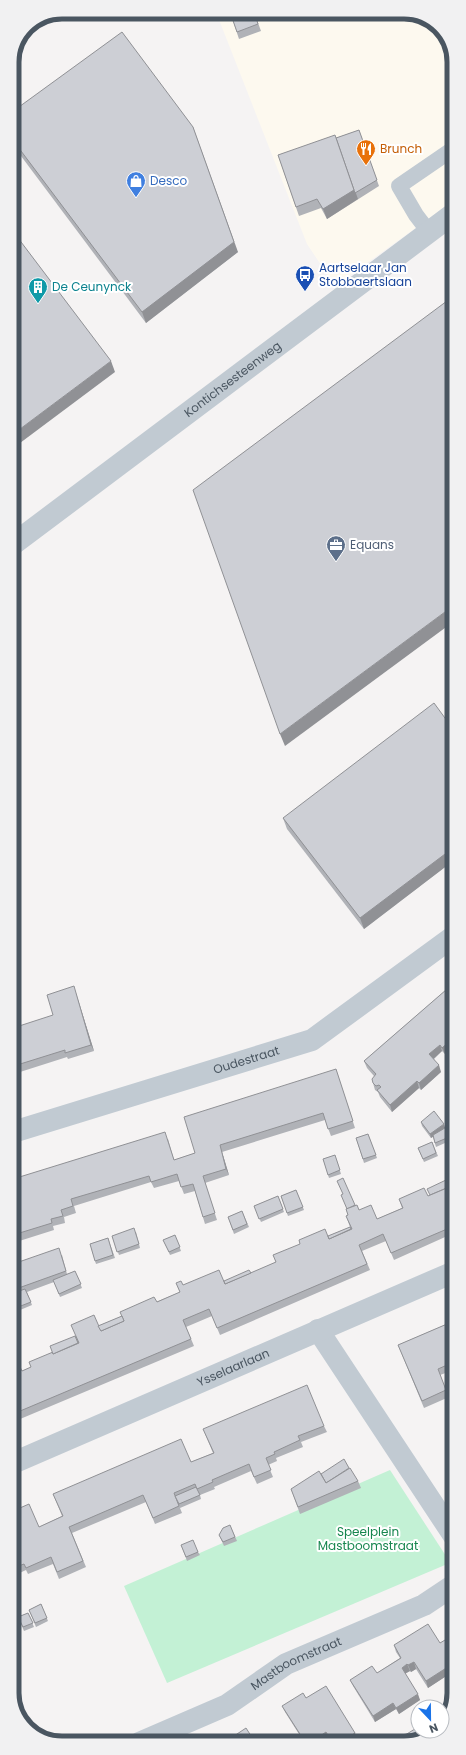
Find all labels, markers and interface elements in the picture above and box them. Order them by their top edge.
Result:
restaurant icon: Brunch [355,138,377,166]
place label: Brunch [380,140,422,157]
shop icon: Desco [125,170,147,198]
place label: Desco [150,172,187,189]
place label: Aartselaar Jan Stobbaertslaan [319,259,412,290]
bus stop icon: Aartselaar Jan Stobbaertslaan [294,264,316,292]
building icon: De Ceunynck [27,276,49,304]
place label: De Ceunynck [52,278,132,295]
street label: Kontichsesteenweg [180,337,284,421]
office icon: Equans [325,534,347,562]
place label: Equans [350,536,394,553]
street label: Oudestraat [211,1042,281,1078]
street label: Ysselaarlaan [194,1344,272,1390]
park label: Speelplein Mastboomstraat [318,1523,418,1554]
street label: Mastboomstraat [247,1632,344,1694]
north arrow [410,1699,450,1739]
text: N [427,1719,441,1737]

